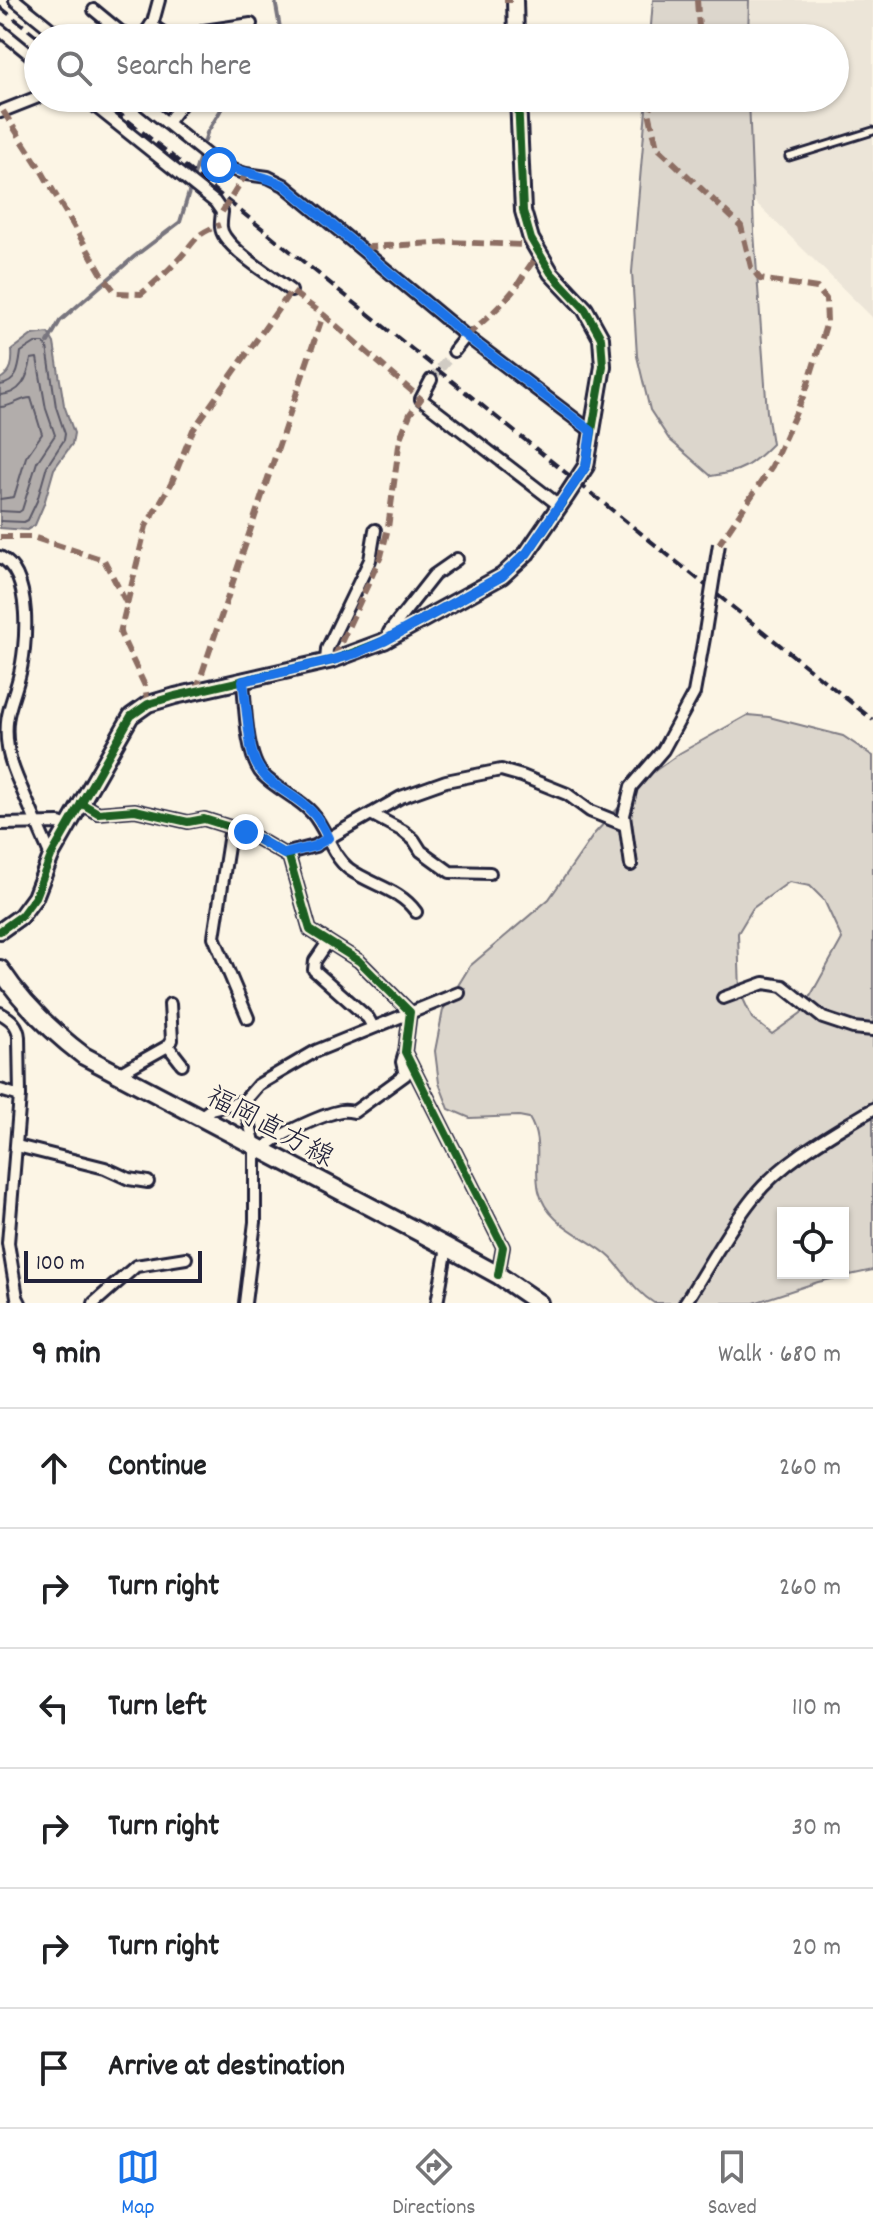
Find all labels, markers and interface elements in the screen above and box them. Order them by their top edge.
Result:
search box [24,24,849,112]
icon: search [52,46,96,90]
text: Search here [116,47,252,90]
route start [201,147,237,183]
route end [228,814,264,850]
street label: 福岡直方線 [197,1079,340,1180]
map controls [777,1207,849,1279]
button: locate [777,1207,849,1279]
scale bar [24,1247,202,1283]
text: 100 m [36,1249,85,1280]
text: 9 min [32,1331,101,1380]
text: Walk · 680 m [718,1337,841,1374]
icon: ahead [32,1446,76,1490]
text: Continue [108,1447,207,1490]
text: 260 m [779,1450,841,1487]
icon: right [32,1566,76,1610]
text: Turn right [108,1567,219,1610]
text: 260 m [779,1570,841,1607]
icon: left [32,1686,76,1730]
text: Turn left [108,1687,207,1730]
text: 110 m [792,1690,841,1727]
icon: right [32,1806,76,1850]
text: Turn right [108,1807,219,1850]
text: 30 m [791,1810,841,1847]
icon: right [32,1926,76,1970]
text: Turn right [108,1927,219,1970]
text: 20 m [792,1930,841,1967]
icon: arrive [32,2046,76,2090]
text: Arrive at destination [108,2047,345,2090]
tab: Map [116,2145,160,2224]
tab: Directions [392,2145,476,2224]
tab: Saved [708,2145,757,2224]

